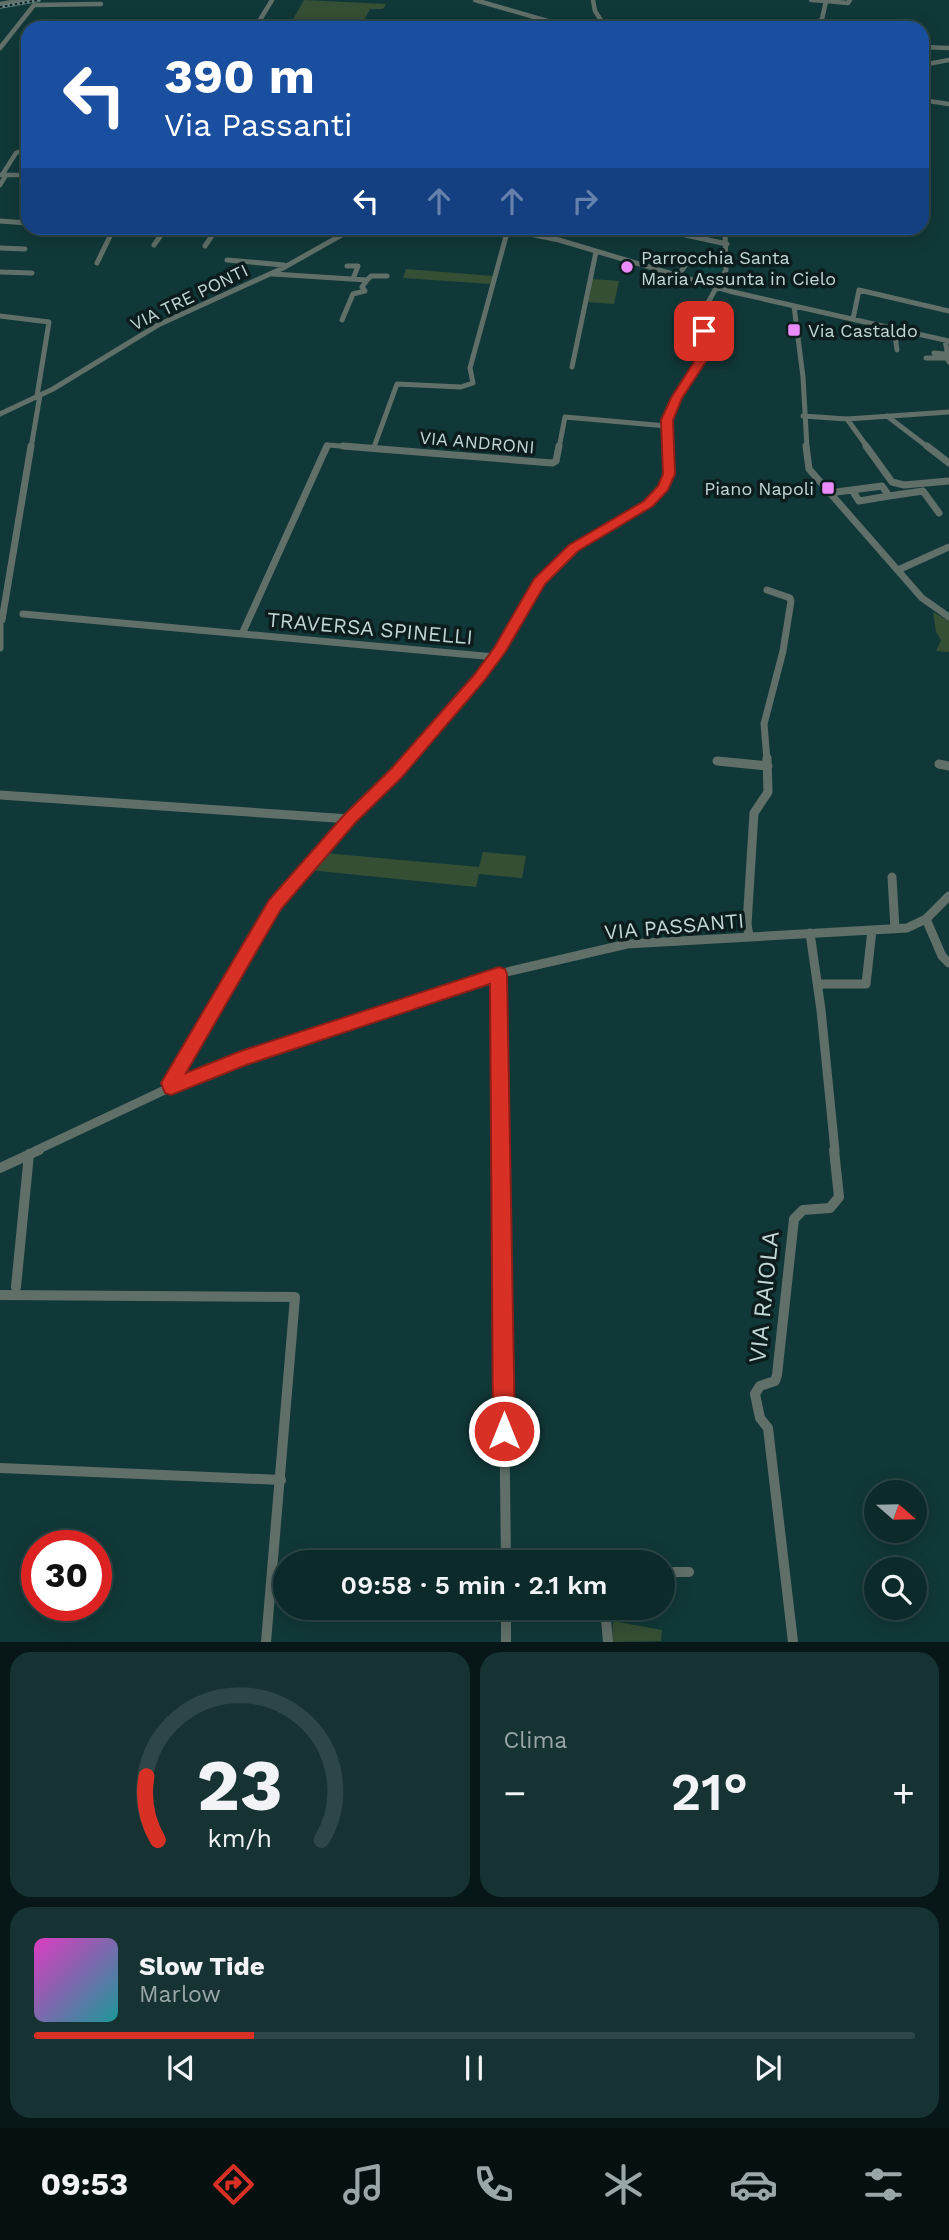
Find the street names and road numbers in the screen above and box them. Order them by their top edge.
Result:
street label: VIA TRE PONTI [127,259,251,335]
street label: VIA ANDRONI [419,427,535,457]
street label: TRAVERSA SPINELLI [266,607,474,649]
street label: VIA PASSANTI [603,907,745,945]
street label: VIA RAIOLA [743,1229,785,1364]

